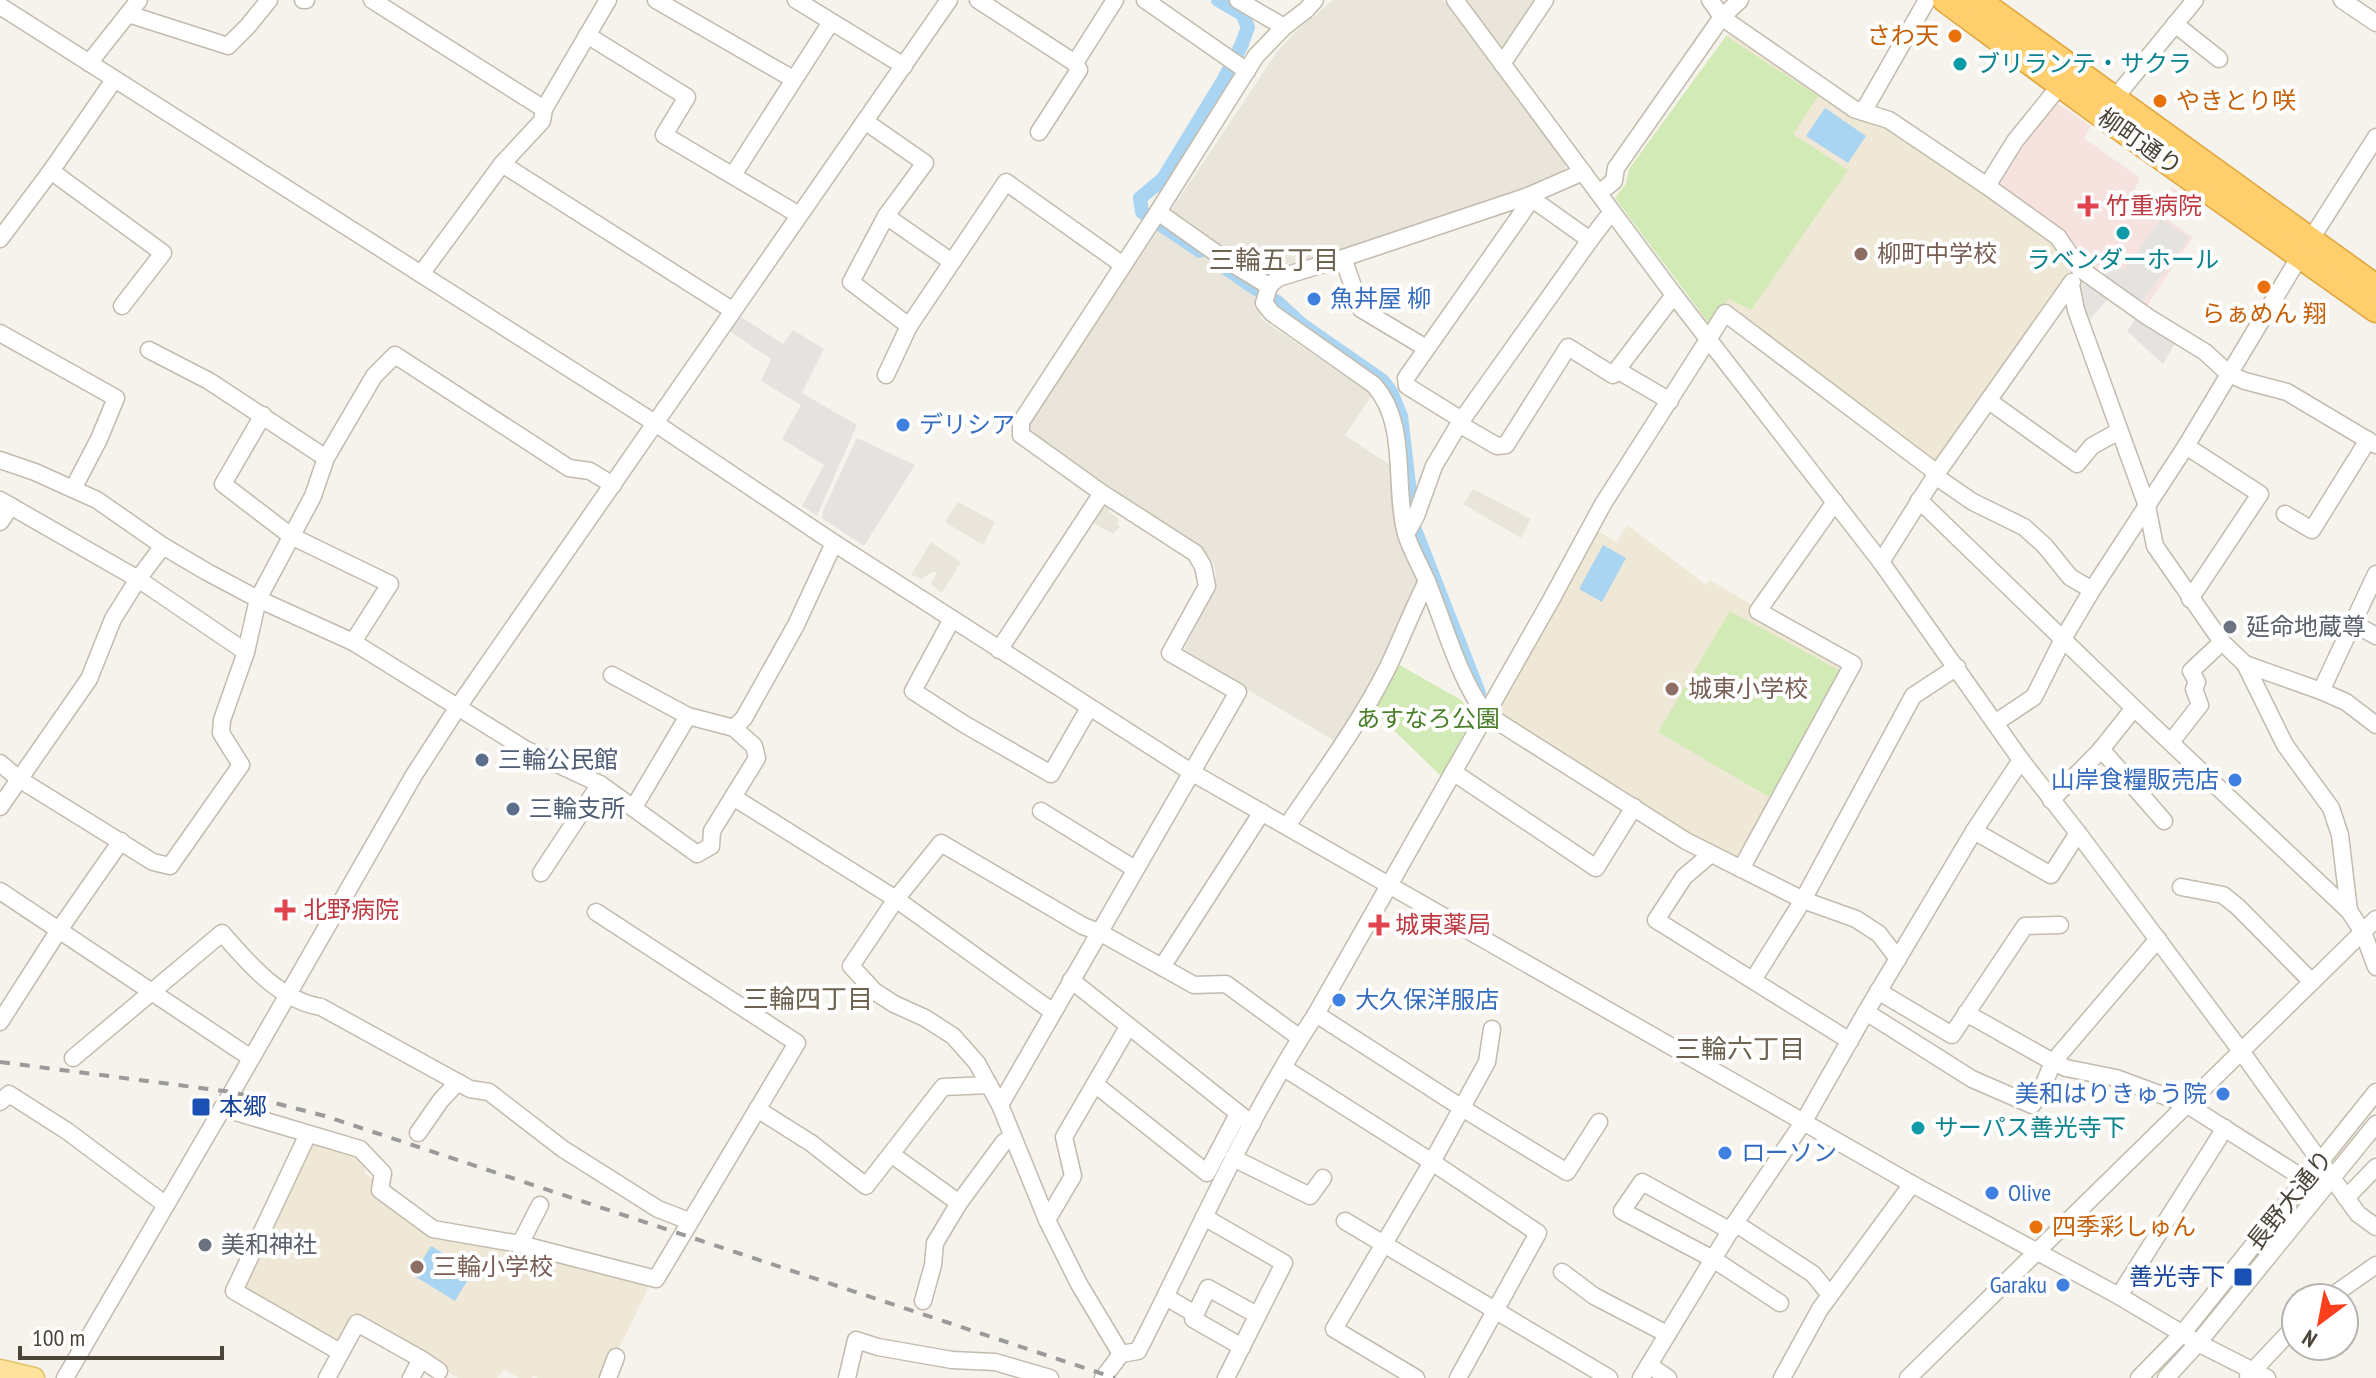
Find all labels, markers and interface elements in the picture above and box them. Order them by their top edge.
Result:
place label: さわ天 [1867,20,1939,51]
marker: さわ天 [1946,27,1964,45]
place label: ブリランテ・サクラ [1976,48,2192,79]
marker: ブリランテ・サクラ [1951,55,1969,73]
place label: やきとり咲 [2176,85,2296,116]
marker: やきとり咲 [2151,92,2169,110]
street label: 柳町通り [2092,101,2188,182]
place label: 竹重病院 [2106,190,2202,221]
marker: 竹重病院 [2077,195,2099,217]
marker: ラベンダーホール [2114,224,2132,242]
place label: 柳町中学校 [1877,238,1997,269]
district label: 三輪五丁目 [1209,243,1339,276]
place label: ラベンダーホール [2027,244,2219,275]
marker: 柳町中学校 [1852,245,1870,263]
marker: らぁめん 翔 [2255,278,2273,296]
place label: 魚丼屋 柳 [1330,283,1431,314]
marker: 魚丼屋 柳 [1305,290,1323,308]
place label: らぁめん 翔 [2201,298,2327,329]
place label: デリシア [919,409,1015,440]
marker: デリシア [894,416,912,434]
place label: 延命地蔵尊 [2246,611,2366,642]
marker: 延命地蔵尊 [2221,618,2239,636]
place label: 城東小学校 [1688,673,1808,704]
marker: 城東小学校 [1663,680,1681,698]
park label: あすなろ公園 [1356,703,1500,734]
place label: 三輪公民館 [498,744,618,775]
marker: 三輪公民館 [473,751,491,769]
place label: 山岸食糧販売店 [2051,764,2219,795]
marker: 山岸食糧販売店 [2226,771,2244,789]
place label: 三輪支所 [529,793,625,824]
marker: 三輪支所 [504,800,522,818]
place label: 北野病院 [303,894,399,925]
marker: 北野病院 [274,899,296,921]
place label: 城東薬局 [1395,909,1491,940]
marker: 城東薬局 [1370,916,1388,934]
district label: 三輪四丁目 [743,982,873,1015]
place label: 大久保洋服店 [1355,984,1499,1015]
marker: 大久保洋服店 [1330,991,1348,1009]
district label: 三輪六丁目 [1675,1032,1805,1065]
place label: 美和はりきゅう院 [2015,1078,2207,1109]
marker: 美和はりきゅう院 [2214,1085,2232,1103]
place label: 本郷 [219,1091,267,1122]
marker: 本郷 [190,1096,212,1118]
place label: サーパス善光寺下 [1934,1112,2126,1143]
marker: サーパス善光寺下 [1909,1119,1927,1137]
place label: ローソン [1741,1137,1837,1168]
street label: 長野大通り [2240,1143,2339,1256]
marker: ローソン [1716,1144,1734,1162]
place label: Olive [2008,1177,2051,1208]
marker: Olive [1983,1184,2001,1202]
place label: 四季彩しゅん [2052,1211,2196,1242]
marker: 四季彩しゅん [2027,1218,2045,1236]
place label: 美和神社 [221,1229,317,1260]
marker: 美和神社 [196,1236,214,1254]
place label: 三輪小学校 [433,1251,553,1282]
marker: 三輪小学校 [408,1258,426,1276]
place label: 善光寺下 [2129,1261,2225,1292]
marker: 善光寺下 [2232,1266,2254,1288]
place label: Garaku [1990,1269,2047,1300]
marker: Garaku [2054,1276,2072,1294]
north arrow [2280,1282,2360,1362]
scale bar [20,1310,222,1360]
text: 100 m [32,1322,85,1353]
text: N [2297,1324,2322,1354]

